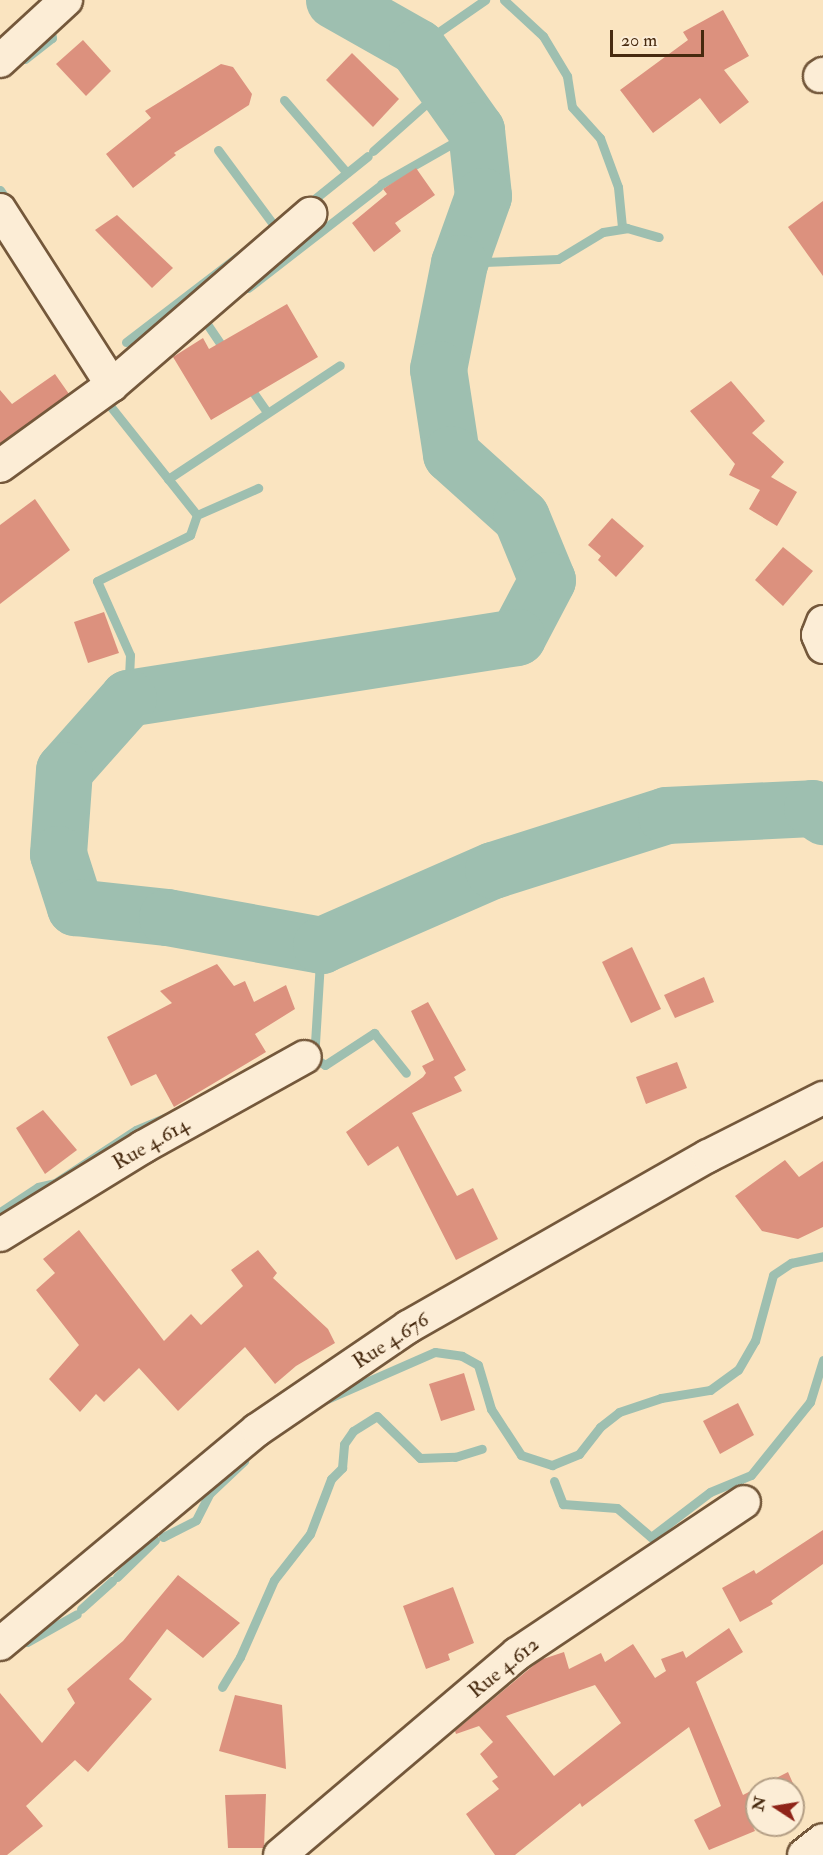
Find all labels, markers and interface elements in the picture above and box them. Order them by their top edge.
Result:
scale bar [613,18,708,56]
text: 20 m [621,29,657,52]
street label: Rue 4.614 [108,1112,194,1176]
street label: Rue 4.676 [348,1307,434,1375]
street label: Rue 4.612 [464,1632,544,1704]
north arrow [745,1777,805,1837]
text: N [748,1795,771,1813]

